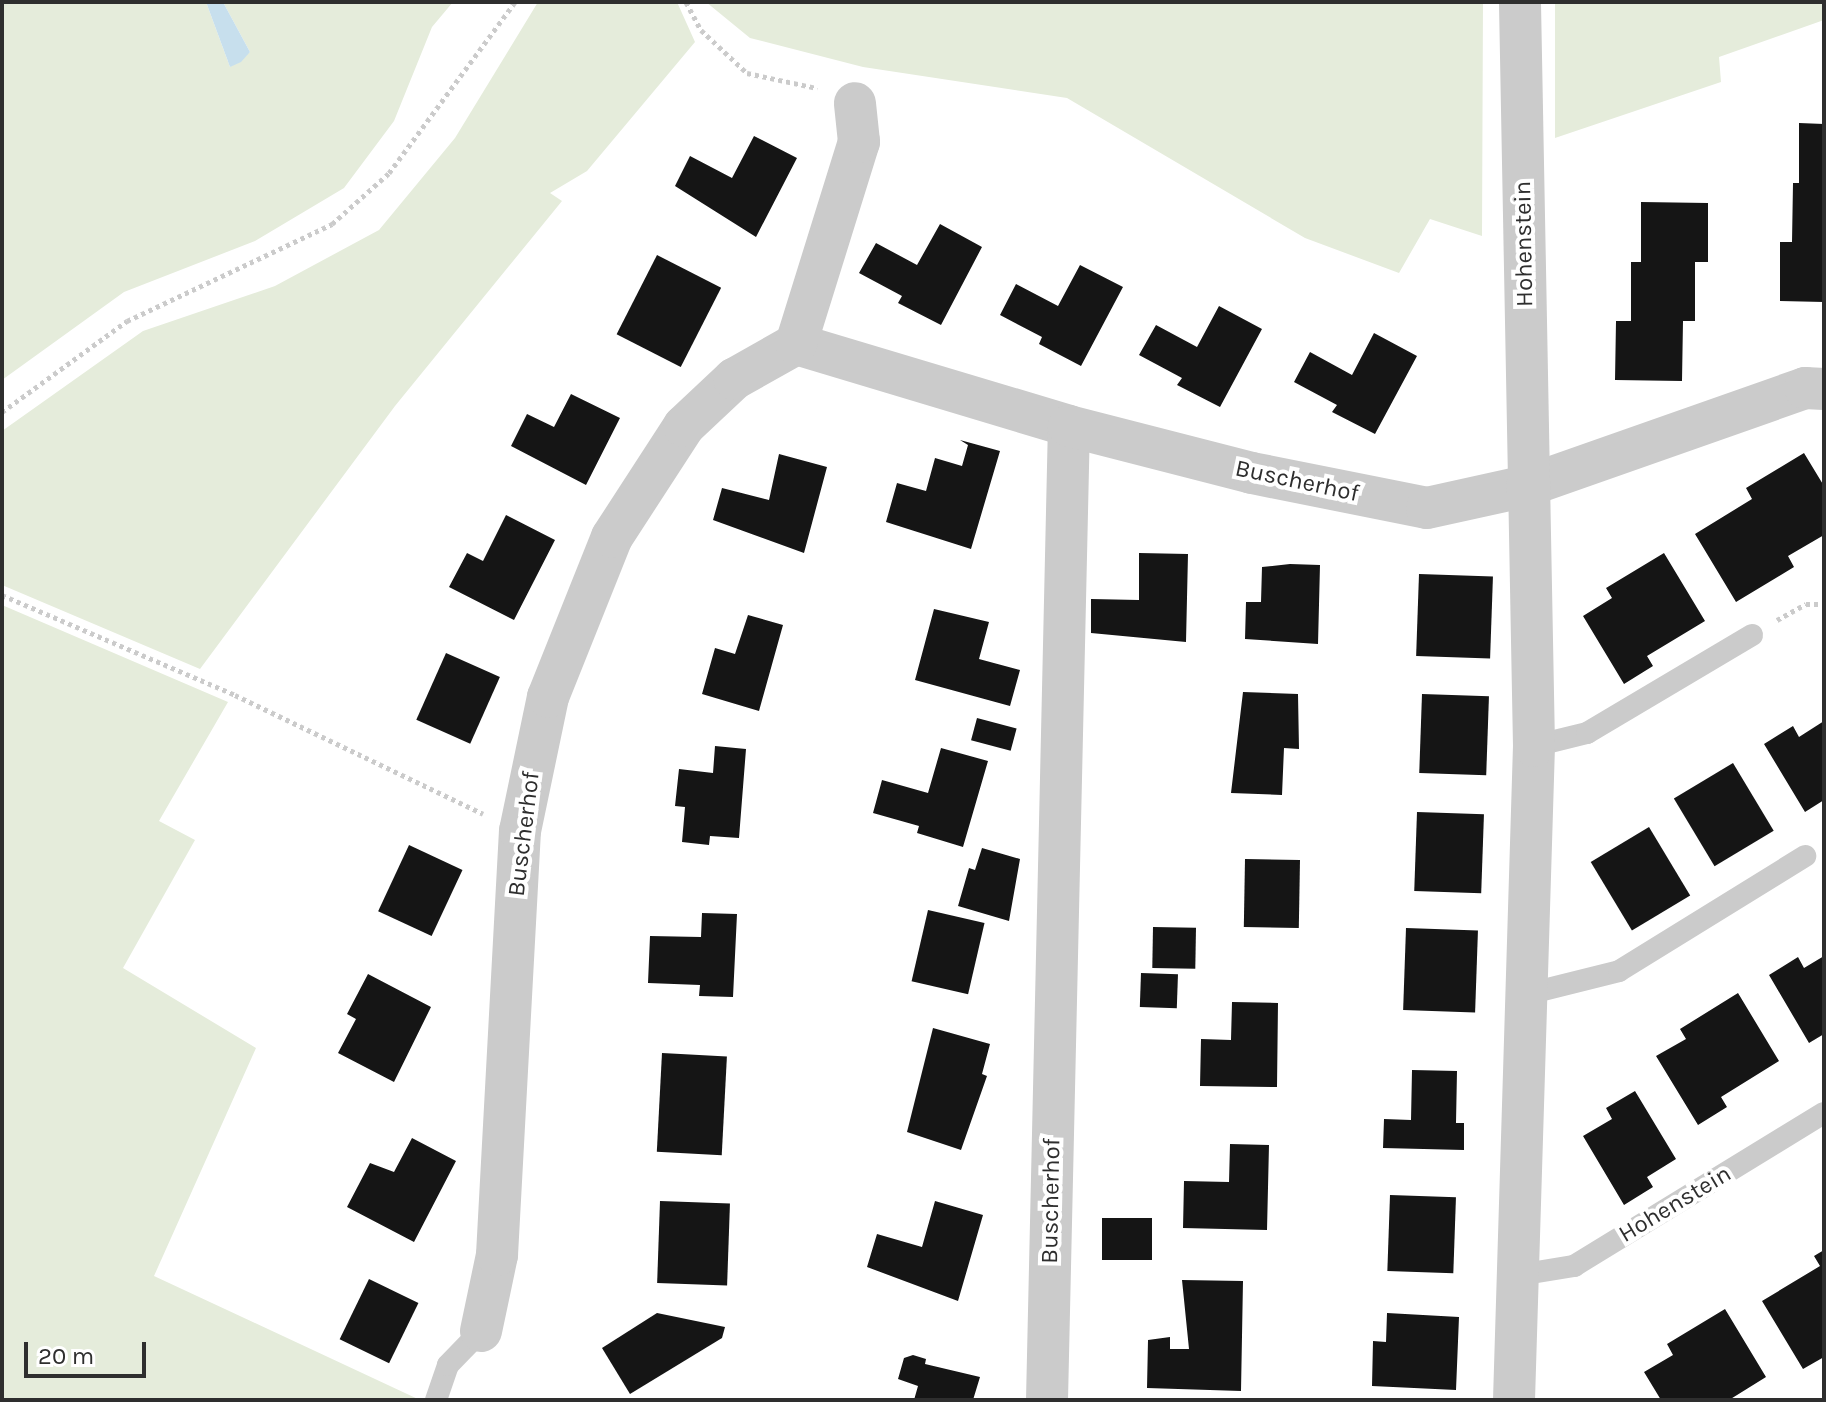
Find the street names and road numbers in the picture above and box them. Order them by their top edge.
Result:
street label: Hohenstein [1509,181,1539,307]
street label: Buscherhof [1233,454,1361,508]
street label: Buscherhof [502,770,546,898]
street label: Buscherhof [1036,1138,1066,1264]
street label: Hohenstein [1614,1159,1736,1249]

